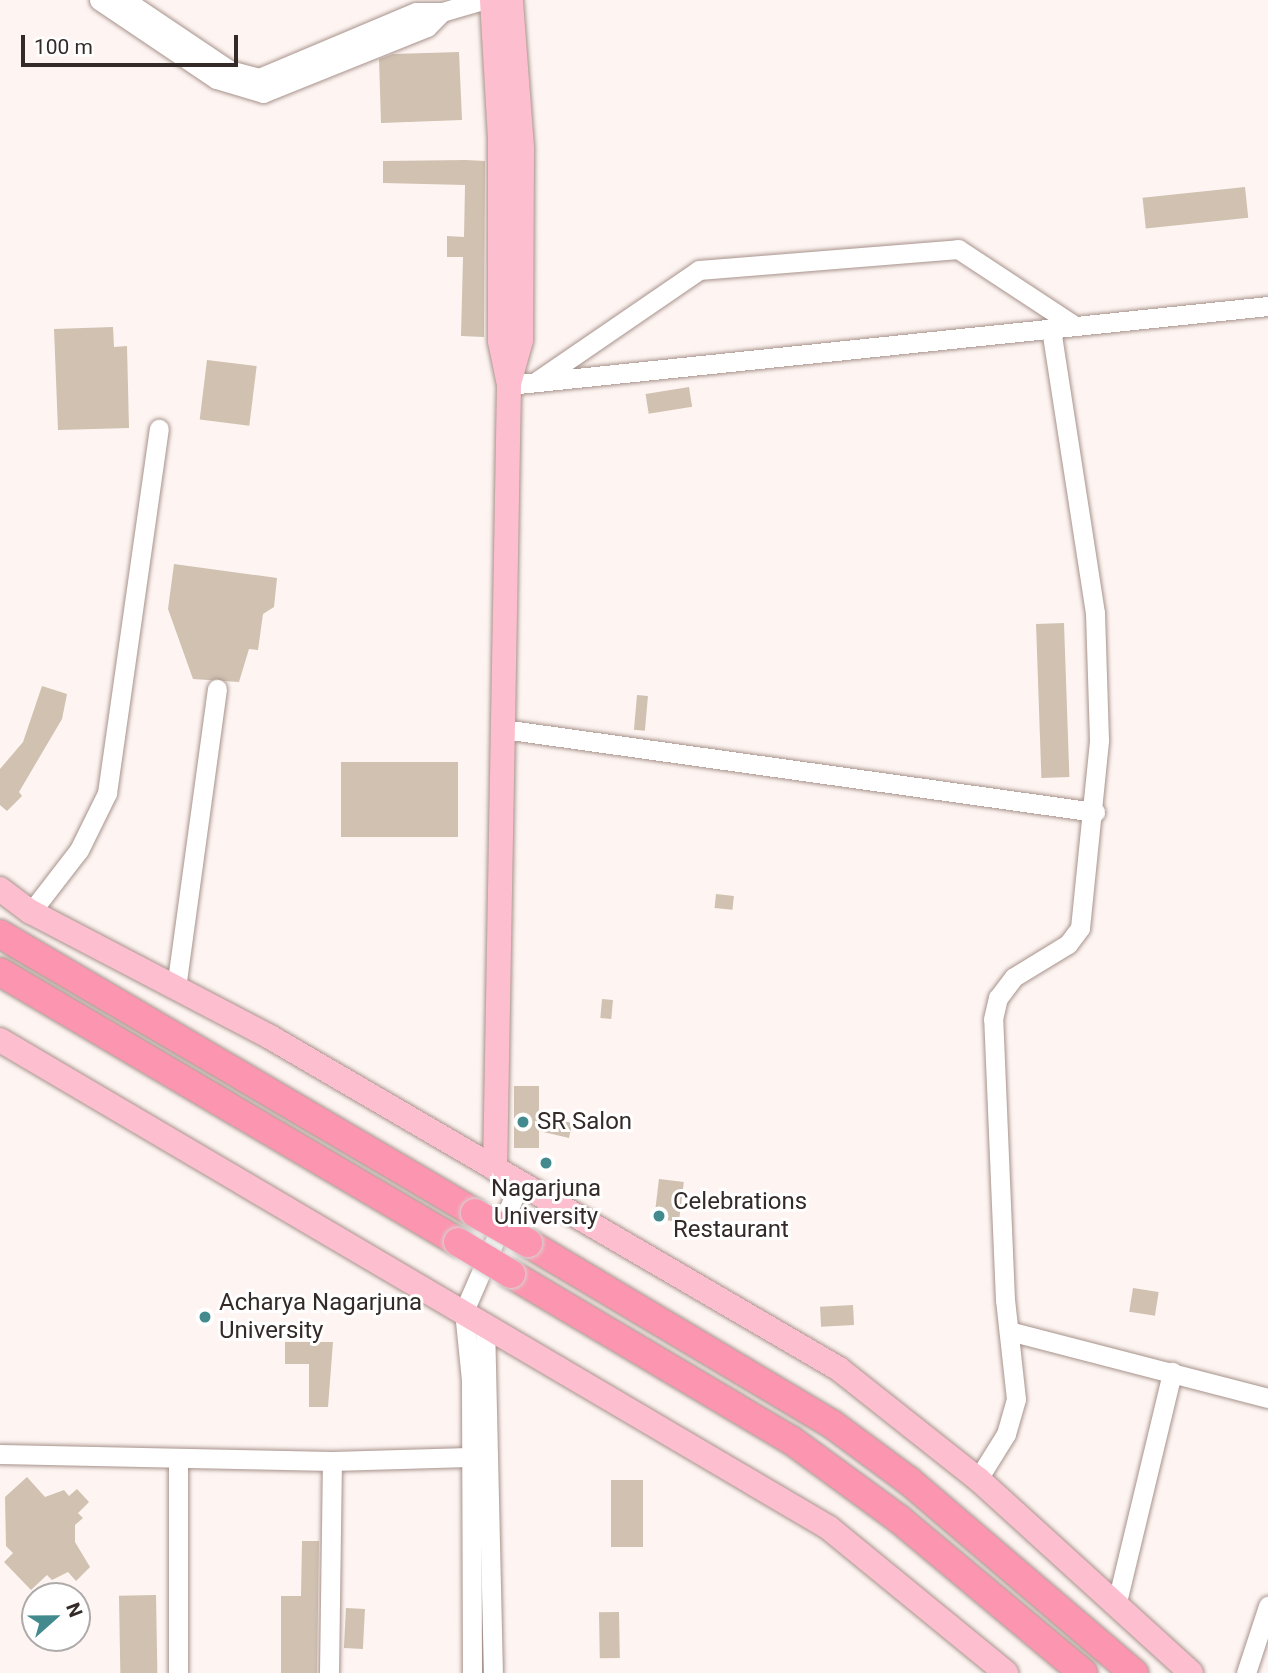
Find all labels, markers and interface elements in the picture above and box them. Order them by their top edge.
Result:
scale bar [24,21,242,65]
text: 100 m [34,35,93,59]
place label: SR Salon [537,1108,632,1136]
marker: SR Salon [515,1114,531,1130]
marker: Nagarjuna University [538,1155,554,1171]
place label: Nagarjuna University [491,1175,601,1231]
place label: Celebrations Restaurant [673,1188,807,1244]
marker: Celebrations Restaurant [651,1208,667,1224]
place label: Acharya Nagarjuna University [219,1289,422,1345]
marker: Acharya Nagarjuna University [197,1309,213,1325]
north arrow [21,1582,91,1652]
text: N [61,1600,87,1620]

